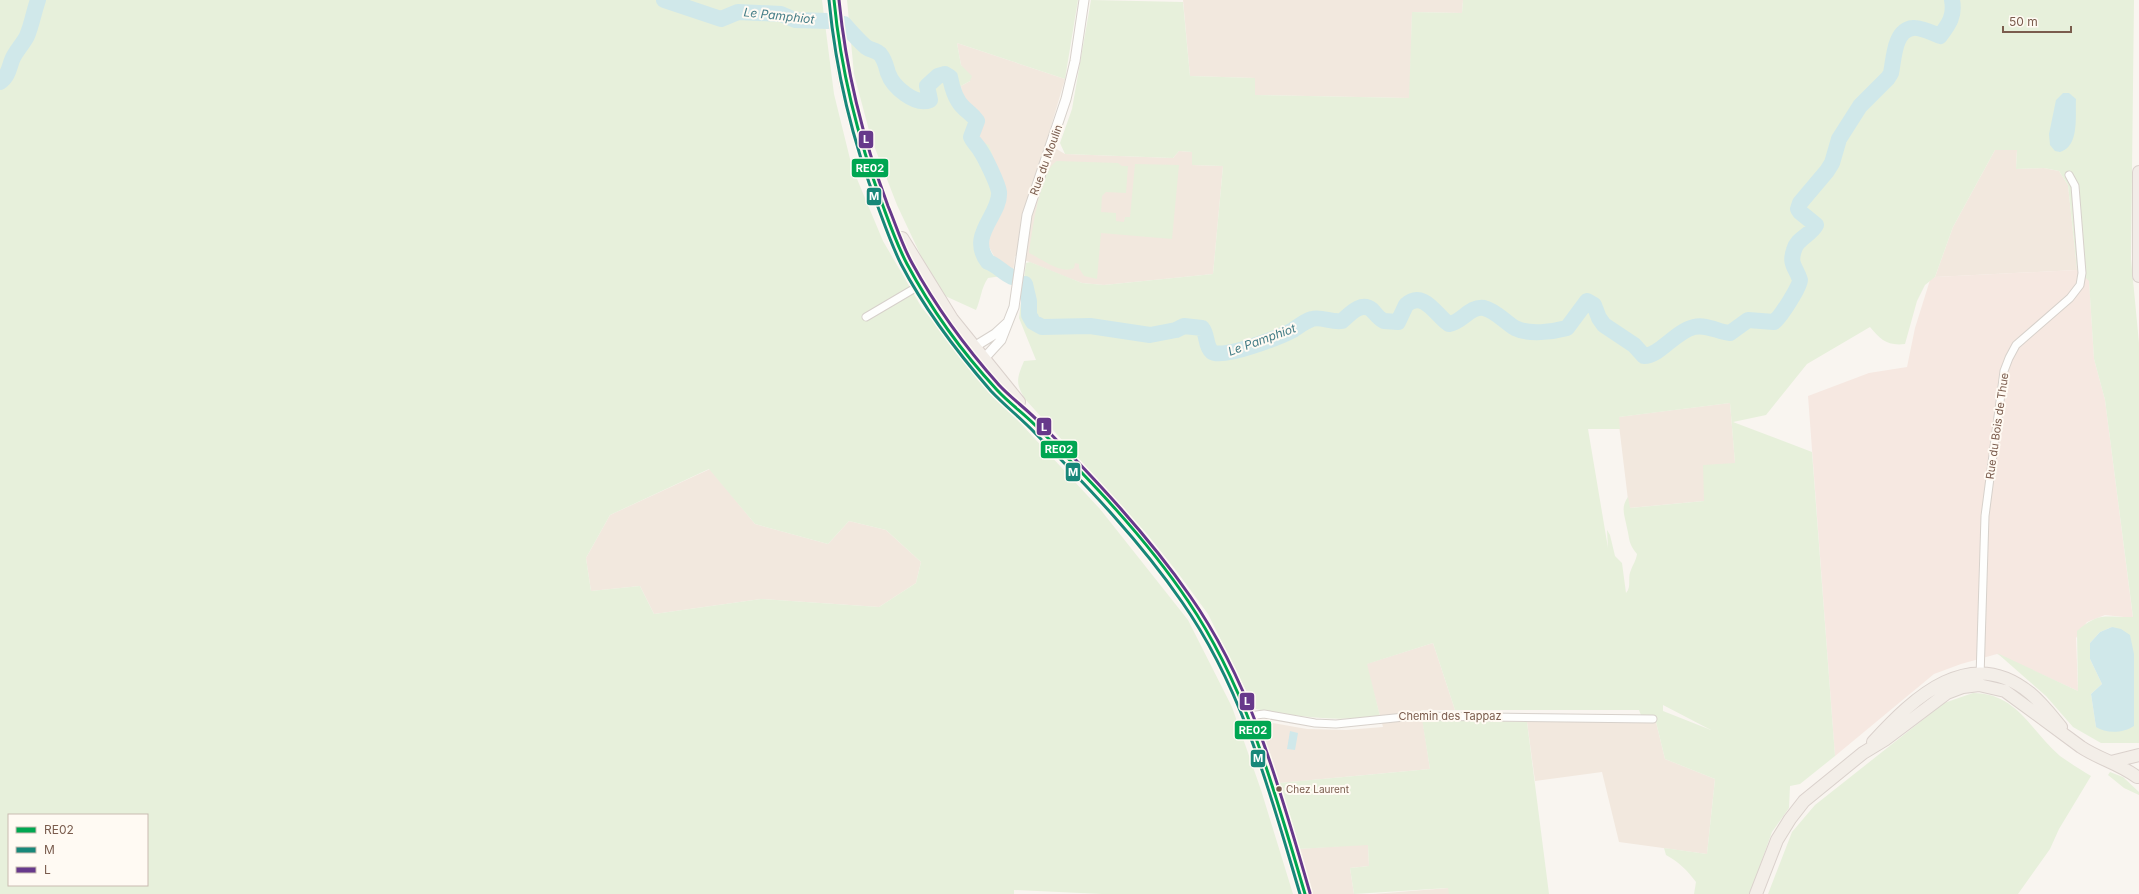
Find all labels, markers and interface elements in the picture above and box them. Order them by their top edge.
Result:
water label: Le Pamphiot [743,4,816,27]
scale bar [2003,8,2071,34]
text: 50 m [2009,14,2038,29]
street label: Rue du Moulin [1027,123,1065,197]
line badge: L [858,130,874,149]
text: L [863,132,869,146]
line badge: RE02 [851,158,889,178]
text: RE02 [856,161,884,175]
line badge: M [866,187,882,206]
text: M [869,189,879,203]
water label: Le Pamphiot [1226,320,1299,359]
street label: Rue du Bois de Thue [1983,372,2011,480]
line badge: L [1036,417,1052,436]
text: L [1041,420,1047,434]
line badge: RE02 [1040,440,1078,459]
text: RE02 [1045,442,1073,456]
line badge: M [1065,462,1081,482]
text: M [1068,465,1078,479]
line badge: L [1239,692,1255,711]
text: L [1244,694,1250,708]
street label: Chemin des Tappaz [1398,709,1502,723]
line badge: RE02 [1234,720,1272,740]
text: RE02 [1239,723,1267,737]
line badge: M [1250,749,1266,768]
text: M [1253,751,1263,765]
place label: Chez Laurent [1286,783,1350,795]
marker: Chez Laurent [1274,784,1284,794]
legend [8,814,148,886]
text: RE02 [44,822,74,837]
text: M [44,842,55,857]
text: L [44,862,51,877]

